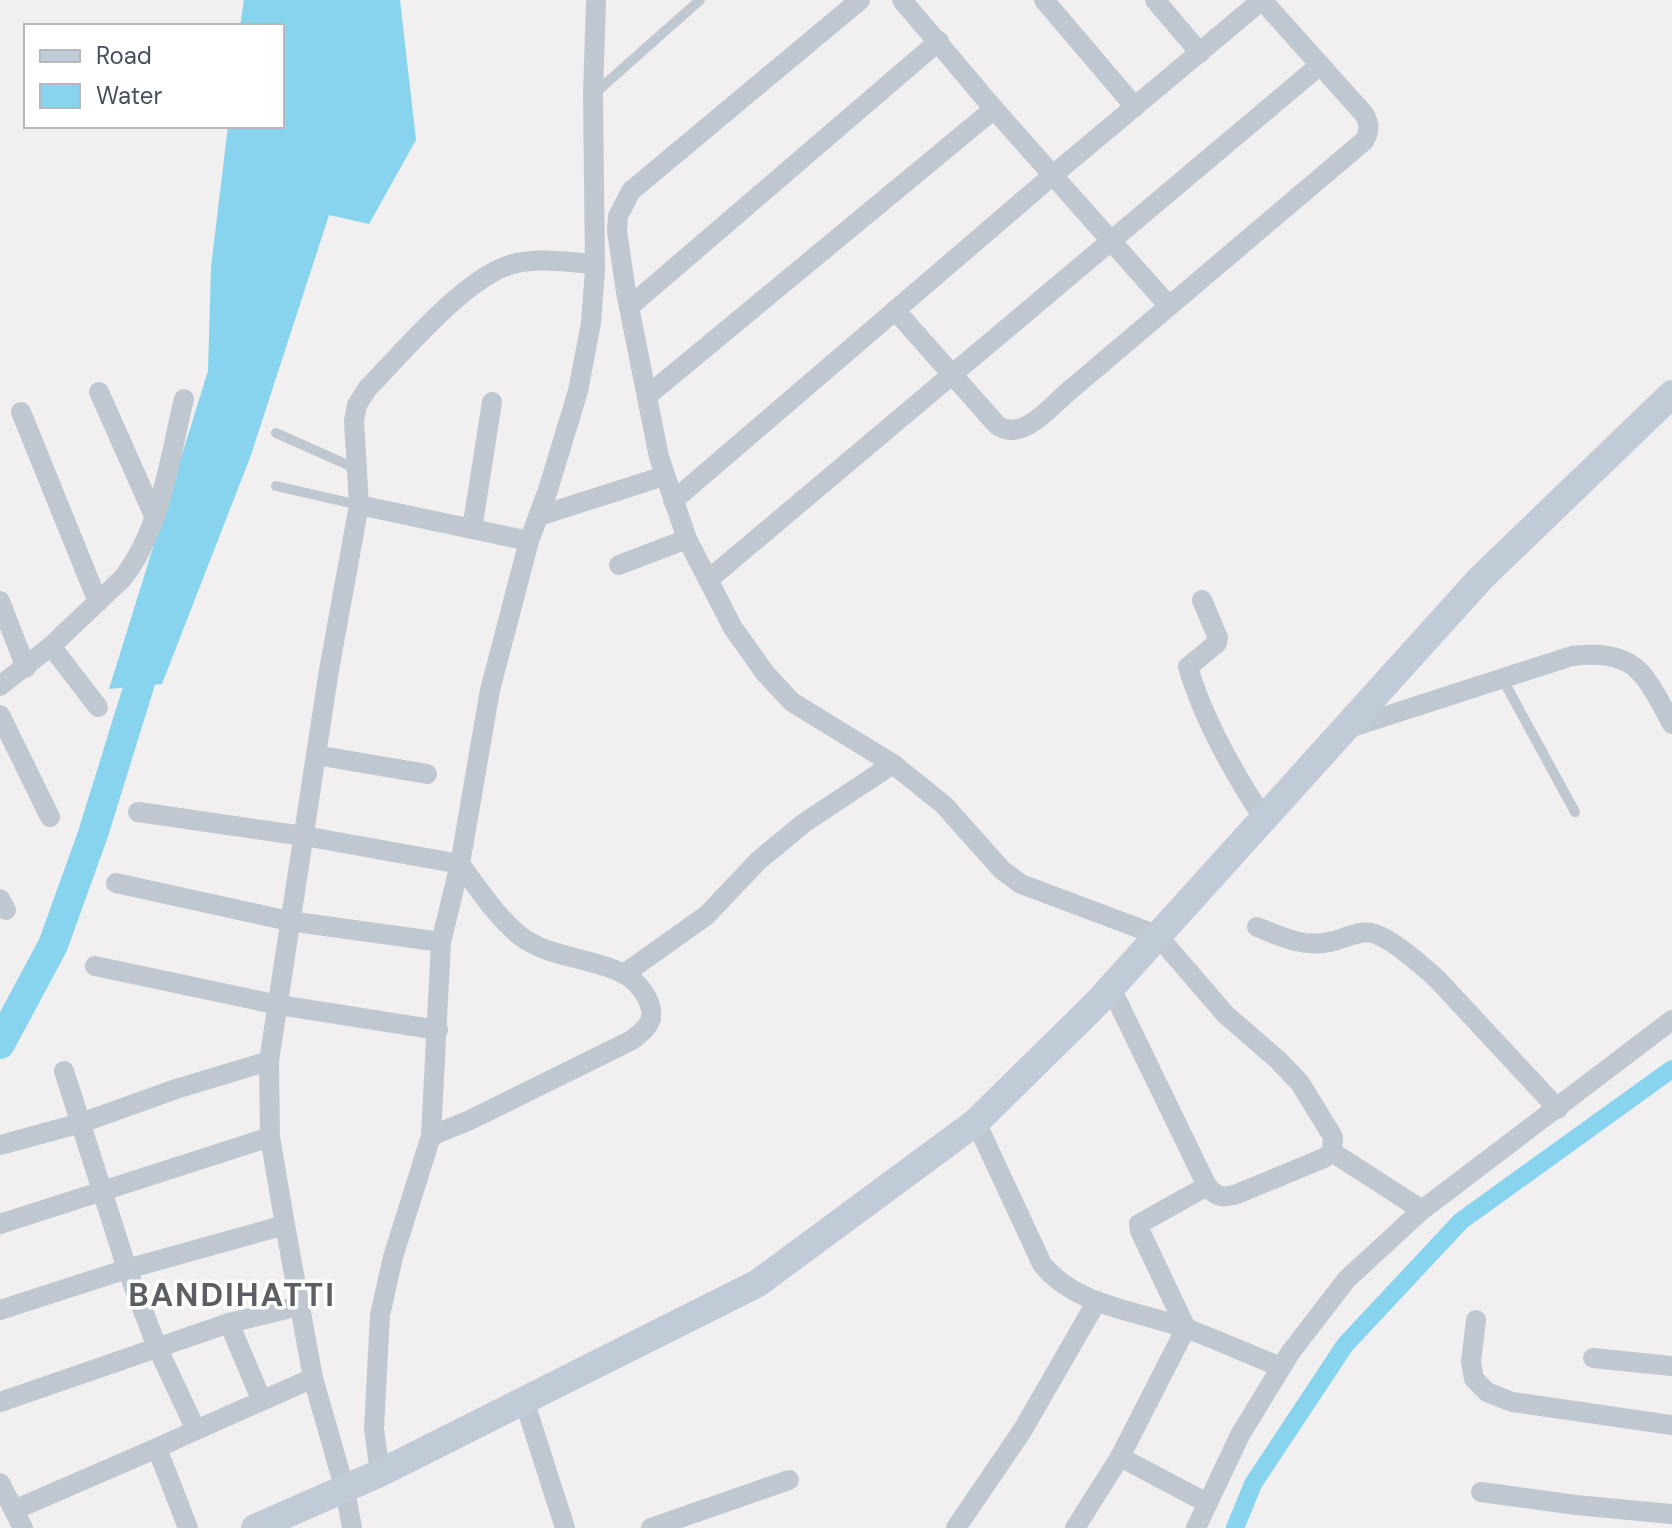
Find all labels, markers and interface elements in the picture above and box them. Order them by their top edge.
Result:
legend [24,24,284,128]
text: Road [96,40,152,71]
text: Water [96,80,162,111]
district label: BANDIHATTI [128,1274,336,1316]

